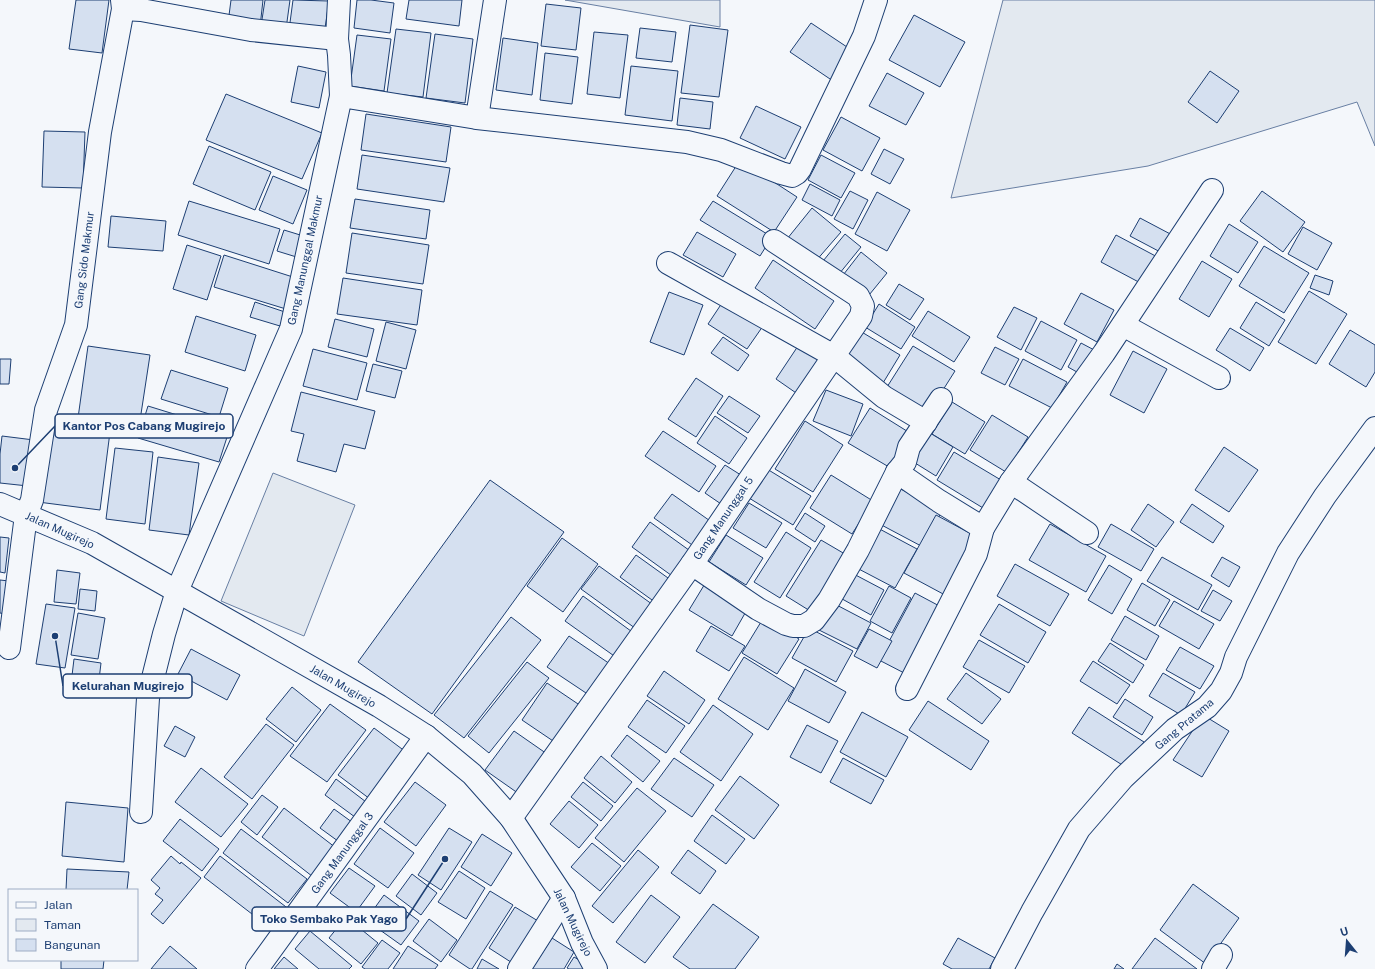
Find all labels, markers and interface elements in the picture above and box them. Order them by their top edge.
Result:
street label: Gang Manunggal Makmur [285,194,325,326]
street label: Gang Sido Makmur [72,211,96,309]
callout: Kantor Pos Cabang Mugirejo [55,414,233,438]
text: Kantor Pos Cabang Mugirejo [63,419,225,433]
street label: Gang Manunggal 5 [691,474,755,562]
street label: Jalan Mugirejo [24,509,96,551]
street label: Jalan Mugirejo [308,662,378,710]
callout: Kelurahan Mugirejo [63,674,192,698]
text: Kelurahan Mugirejo [72,679,184,693]
street label: Gang Pratama [1152,696,1216,752]
street label: Gang Manunggal 3 [309,810,376,896]
street label: Jalan Mugirejo [551,886,595,958]
legend [8,889,138,961]
text: Jalan [44,898,73,912]
callout: Toko Sembako Pak Yago [252,907,406,931]
text: Toko Sembako Pak Yago [260,912,398,926]
text: Taman [44,918,81,932]
north arrow [1327,921,1367,961]
text: U [1339,925,1350,938]
text: Bangunan [44,938,100,952]

